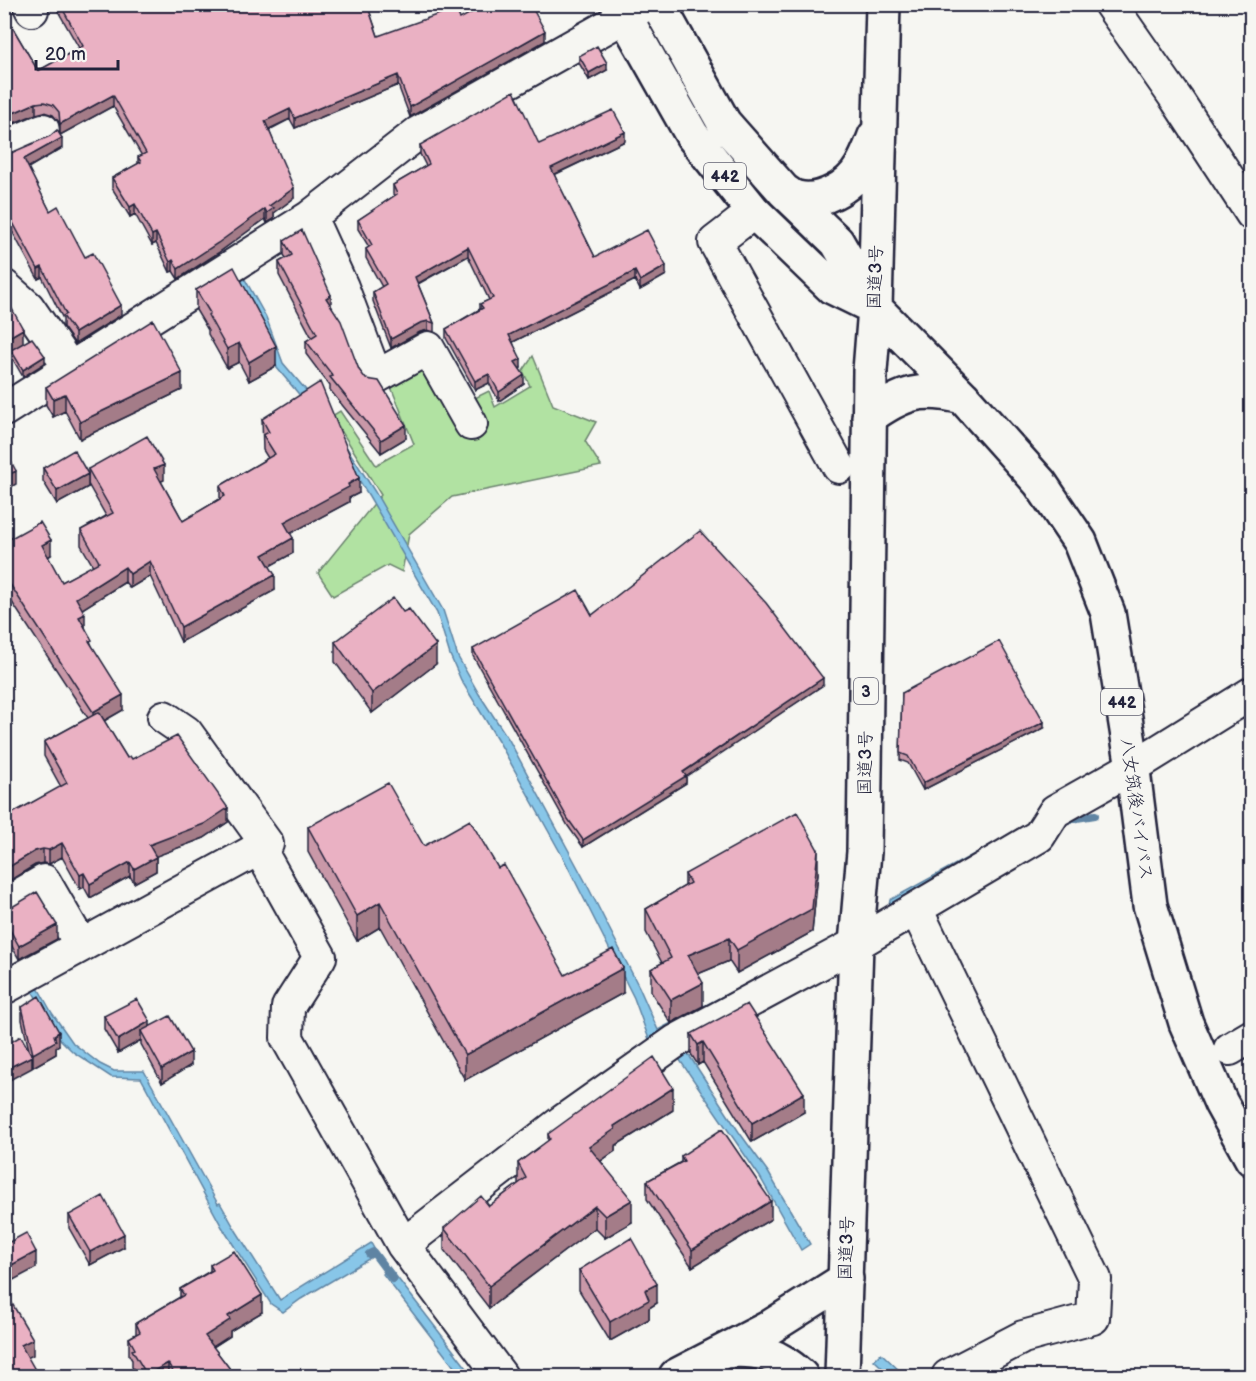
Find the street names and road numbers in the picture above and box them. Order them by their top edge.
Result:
road number: 442 [704,163,746,189]
street label: 国道3号 [864,244,887,310]
road number: 3 [854,678,878,704]
road number: 442 [1101,689,1143,715]
street label: 国道3号 [854,730,877,796]
street label: 八女筑後バイパス [1116,736,1157,882]
street label: 国道3号 [835,1215,858,1281]

